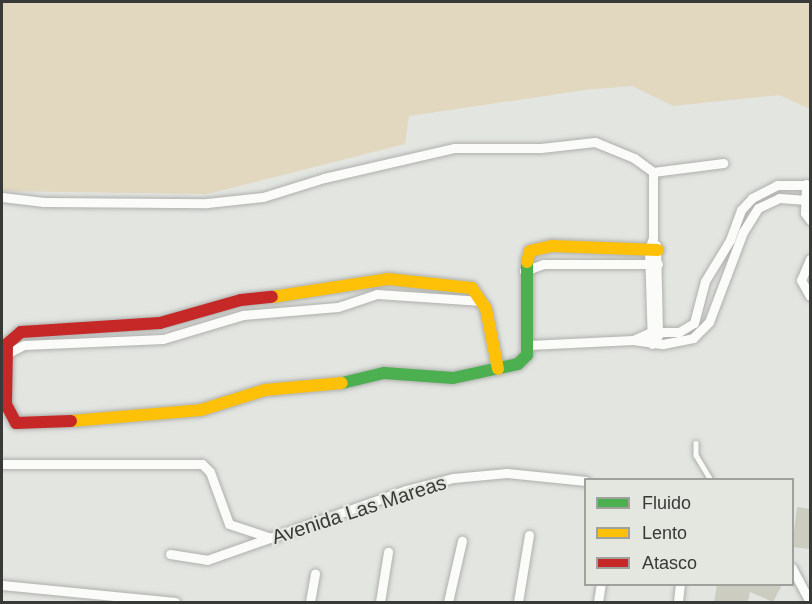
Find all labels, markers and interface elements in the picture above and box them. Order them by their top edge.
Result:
street label: Avenida Las Mareas [269,470,449,550]
legend [584,478,794,586]
text: Fluido [642,493,691,513]
text: Lento [642,523,687,543]
text: Atasco [642,553,697,573]

